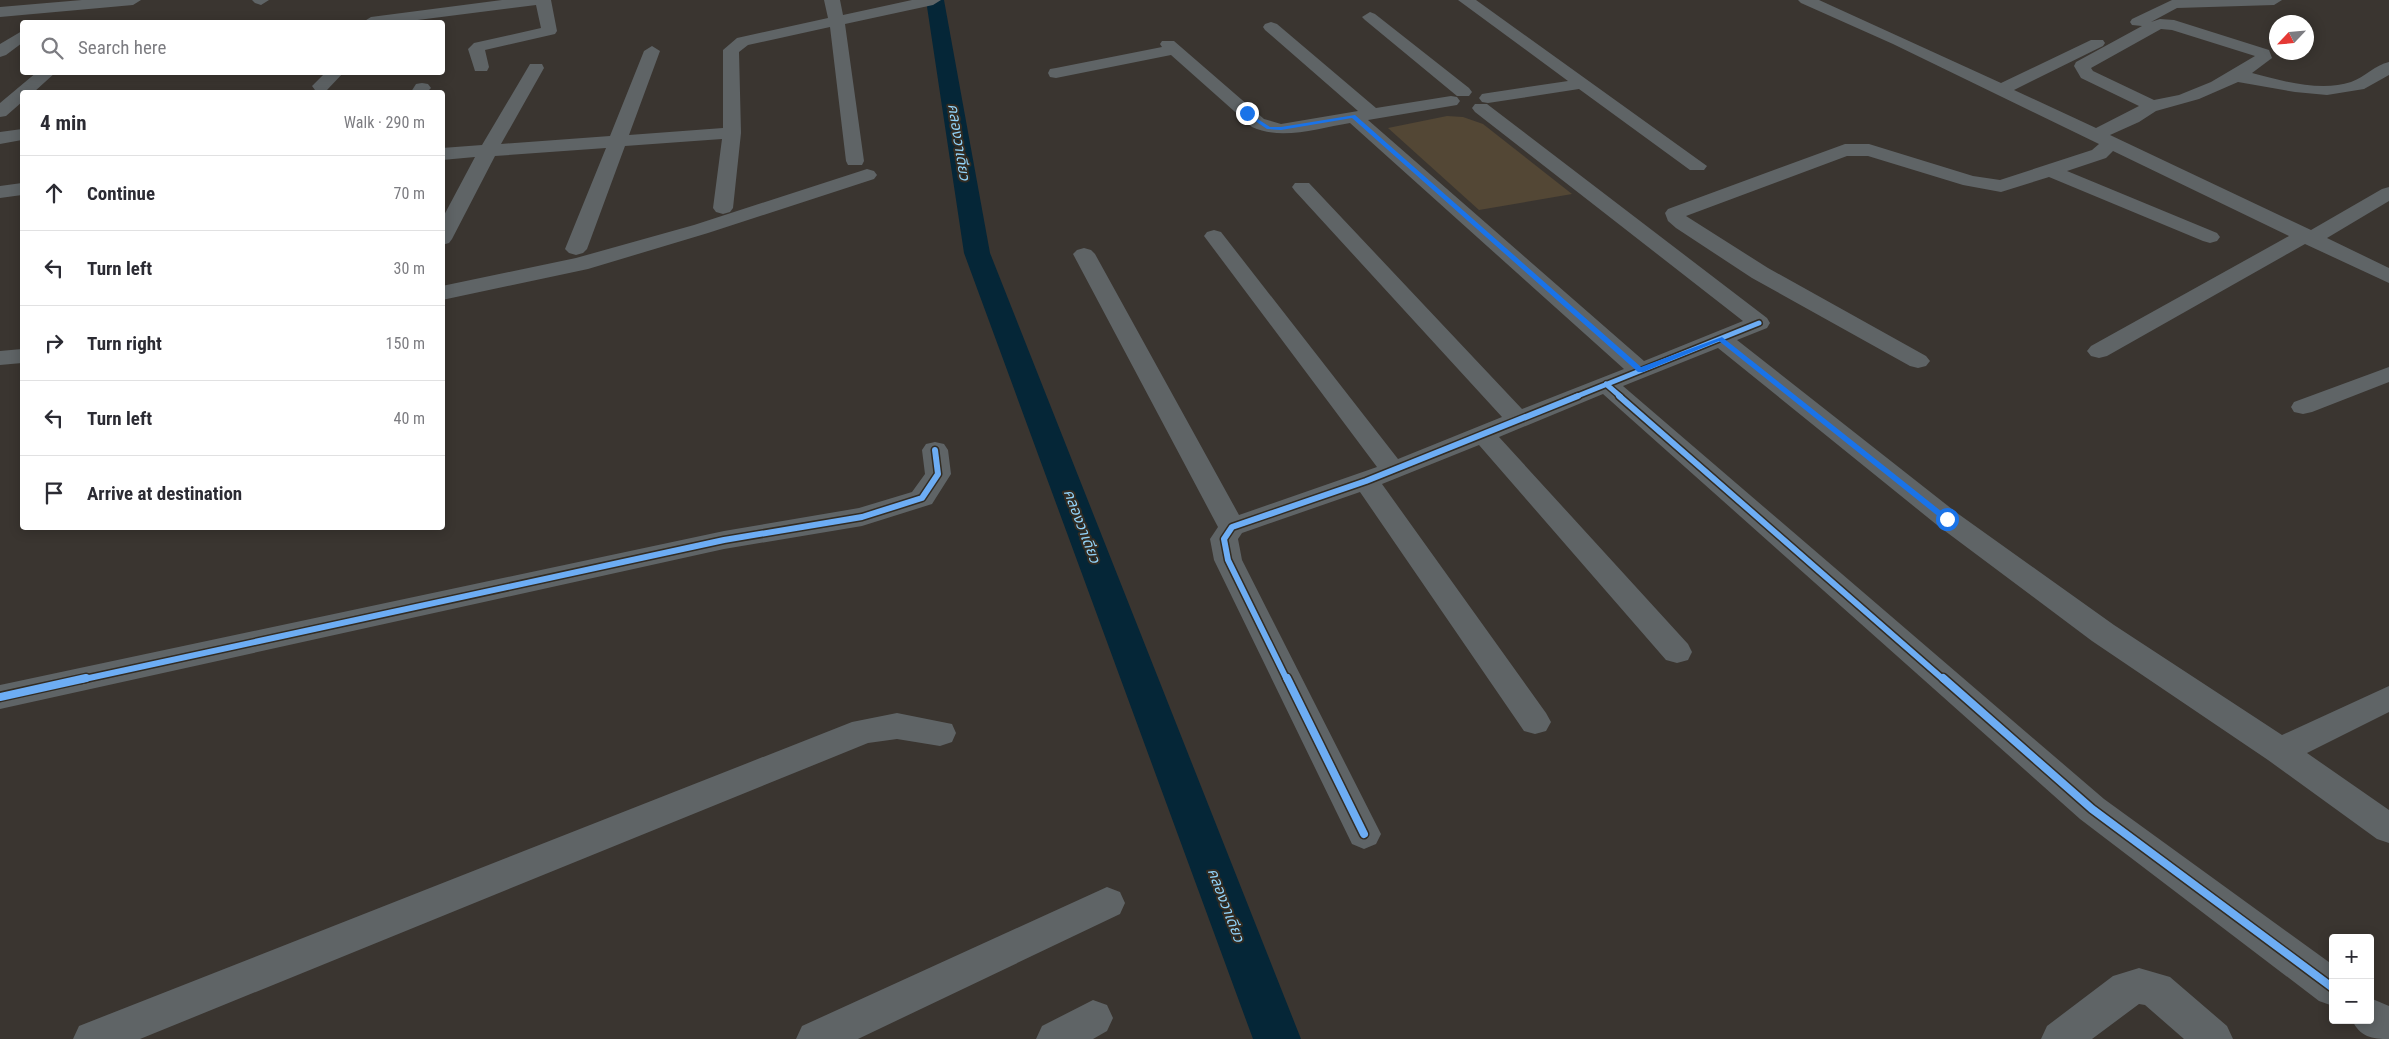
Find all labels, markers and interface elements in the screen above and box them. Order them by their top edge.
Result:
north arrow [2269,15,2314,60]
search box [20,20,445,75]
icon: search [38,34,66,62]
text: Search here [78,36,166,59]
water label: คลองวาเดียว [944,102,974,182]
route end [1236,102,1259,125]
text: 4 min [40,111,87,135]
text: Walk · 290 m [344,113,425,132]
icon: ahead [40,179,68,207]
text: Continue [87,182,155,205]
text: 70 m [393,184,425,203]
icon: left [40,254,68,282]
text: Turn left [87,257,152,280]
text: 30 m [393,259,425,278]
icon: right [40,329,68,357]
text: Turn right [87,332,162,355]
text: 150 m [386,334,425,353]
icon: left [40,404,68,432]
text: Turn left [87,407,152,430]
text: 40 m [393,409,425,428]
icon: arrive [40,479,68,507]
text: Arrive at destination [87,482,242,505]
water label: คลองวาเดียว [1060,486,1105,566]
route start [1936,508,1959,531]
water label: คลองวาเดียว [1204,865,1249,945]
map controls [2329,934,2374,1024]
button: + [2329,934,2374,979]
button: − [2329,979,2374,1024]

